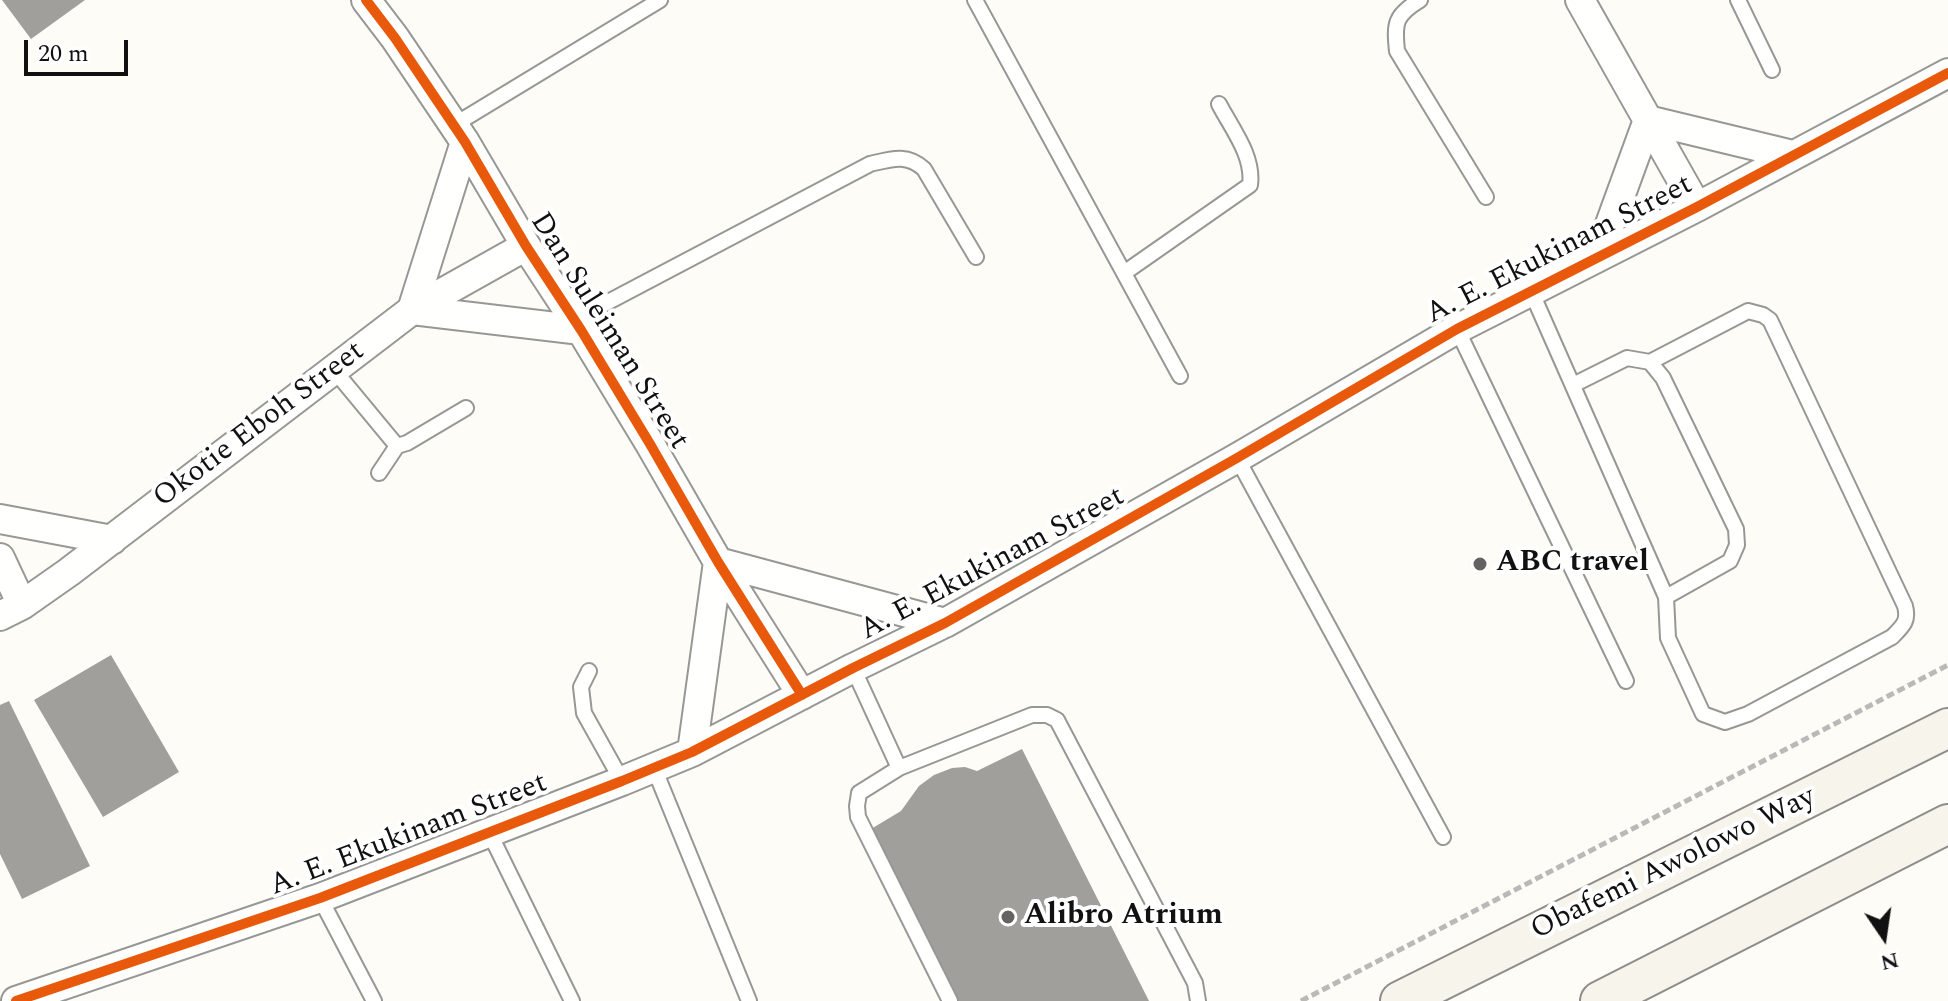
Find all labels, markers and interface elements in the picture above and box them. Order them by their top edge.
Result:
scale bar [28,24,132,74]
text: 20 m [38,36,89,72]
street label: A. E. Ekukinam Street [1421,168,1699,334]
street label: Dan Suleiman Street [521,207,695,457]
street label: Okotie Eboh Street [147,335,373,517]
street label: A. E. Ekukinam Street [855,480,1131,650]
place label: ABC travel [1496,546,1649,582]
marker: ABC travel [1471,555,1489,573]
street label: A. E. Ekukinam Street [265,766,553,906]
street label: Obafemi Awolowo Way [1526,780,1822,950]
north arrow [1844,897,1924,977]
place label: Alibro Atrium [1024,899,1223,935]
marker: Alibro Atrium [999,908,1017,926]
text: N [1877,943,1902,979]

